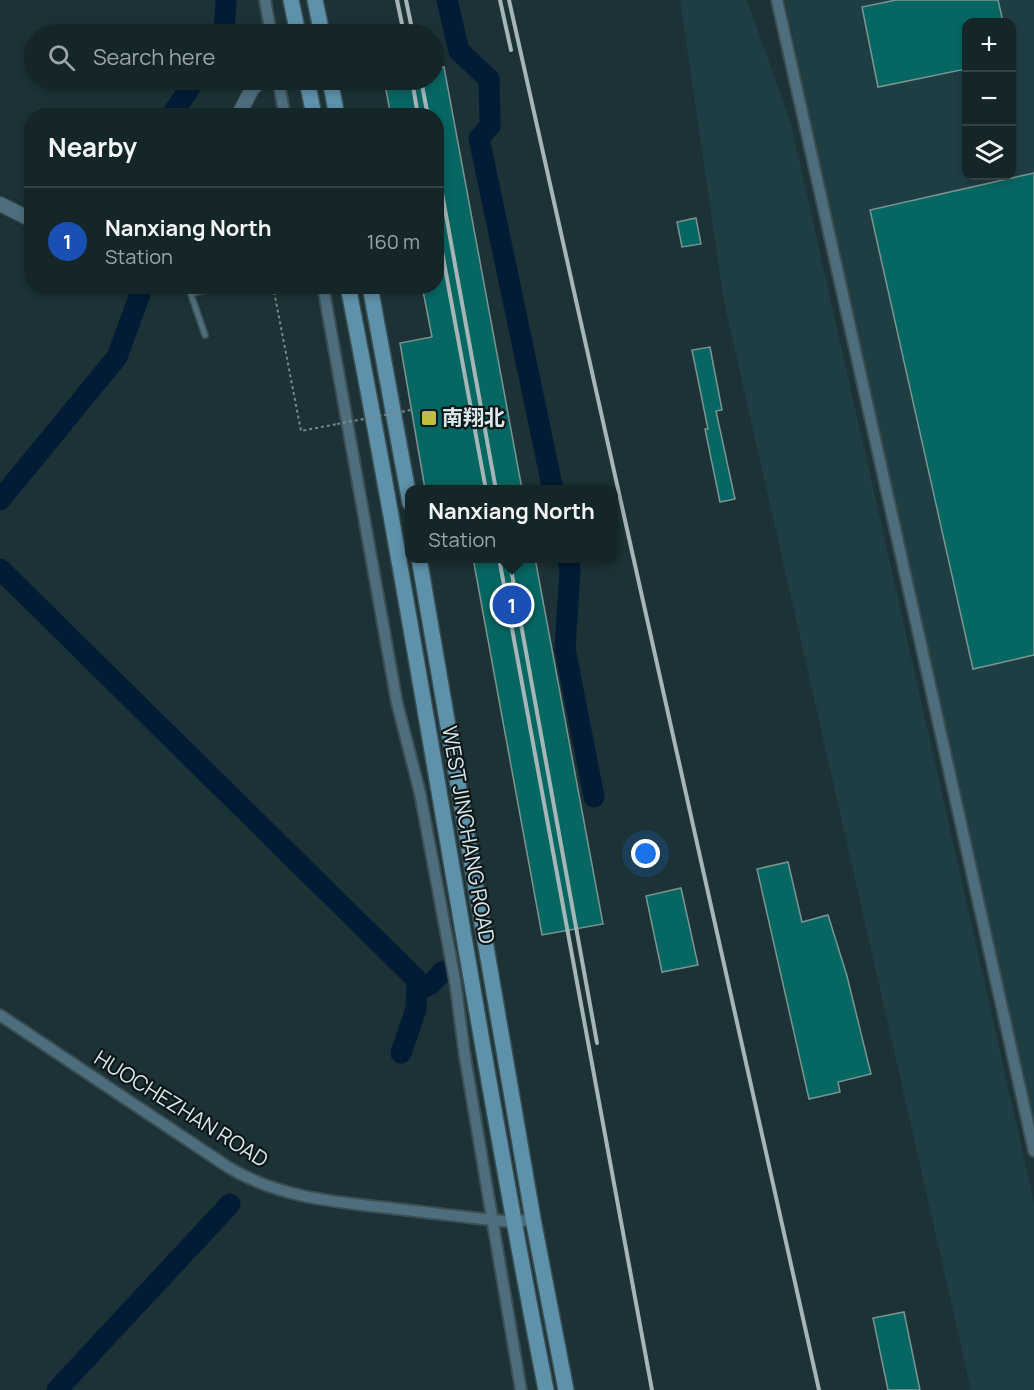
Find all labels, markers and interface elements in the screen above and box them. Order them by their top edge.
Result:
map controls [962,18,1016,180]
button: + [962,18,1016,72]
search box [24,24,444,90]
icon: search [45,41,78,74]
text: Search here [93,42,215,72]
button: − [962,72,1016,126]
button: layers [962,126,1016,180]
text: Nearby [48,129,137,165]
text: Nanxiang North [105,213,271,243]
text: 1 [63,228,72,255]
text: 160 m [367,228,420,255]
text: Station [105,243,173,270]
place label: 南翔北 [442,403,505,431]
marker: 南翔北 [420,409,438,427]
popup [405,485,618,563]
text: Nanxiang North [428,496,595,526]
text: Station [428,526,496,553]
pin: 1 [492,582,532,628]
street label: WEST JINCHANG ROAD [436,724,502,946]
your location [631,839,660,868]
street label: HUOCHEZHAN ROAD [89,1043,274,1173]

